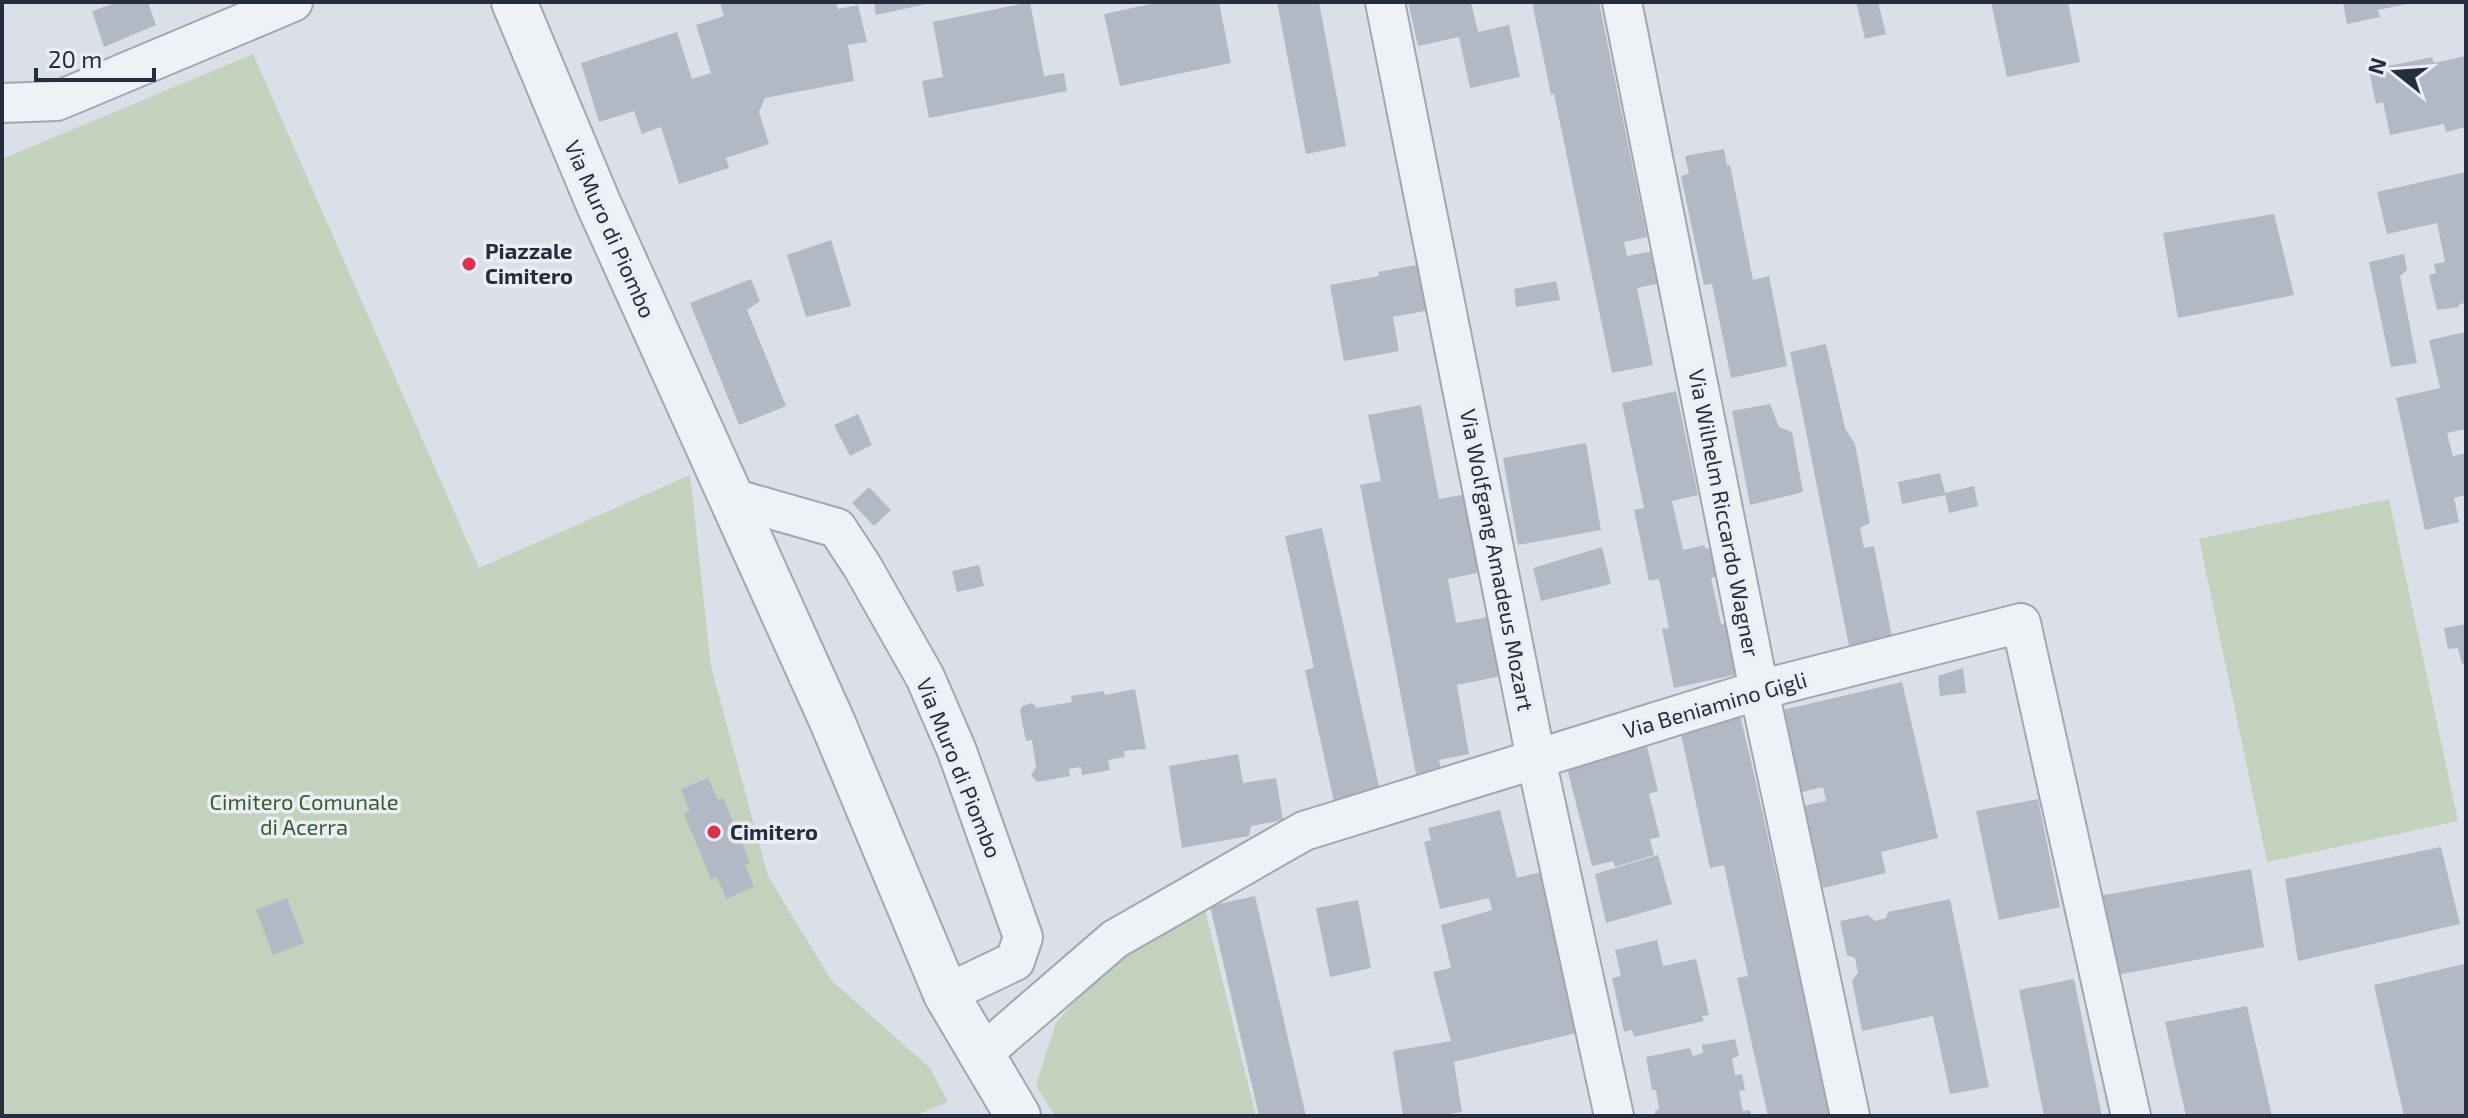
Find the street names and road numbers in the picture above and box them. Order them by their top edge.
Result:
street label: Via Muro di Piombo [560,136,662,322]
street label: Via Wilhelm Riccardo Wagner [1684,367,1766,659]
street label: Via Wolfgang Amadeus Mozart [1456,406,1540,713]
street label: Via Beniamino Gigli [1620,665,1810,743]
street label: Via Muro di Piombo [912,674,1008,861]

